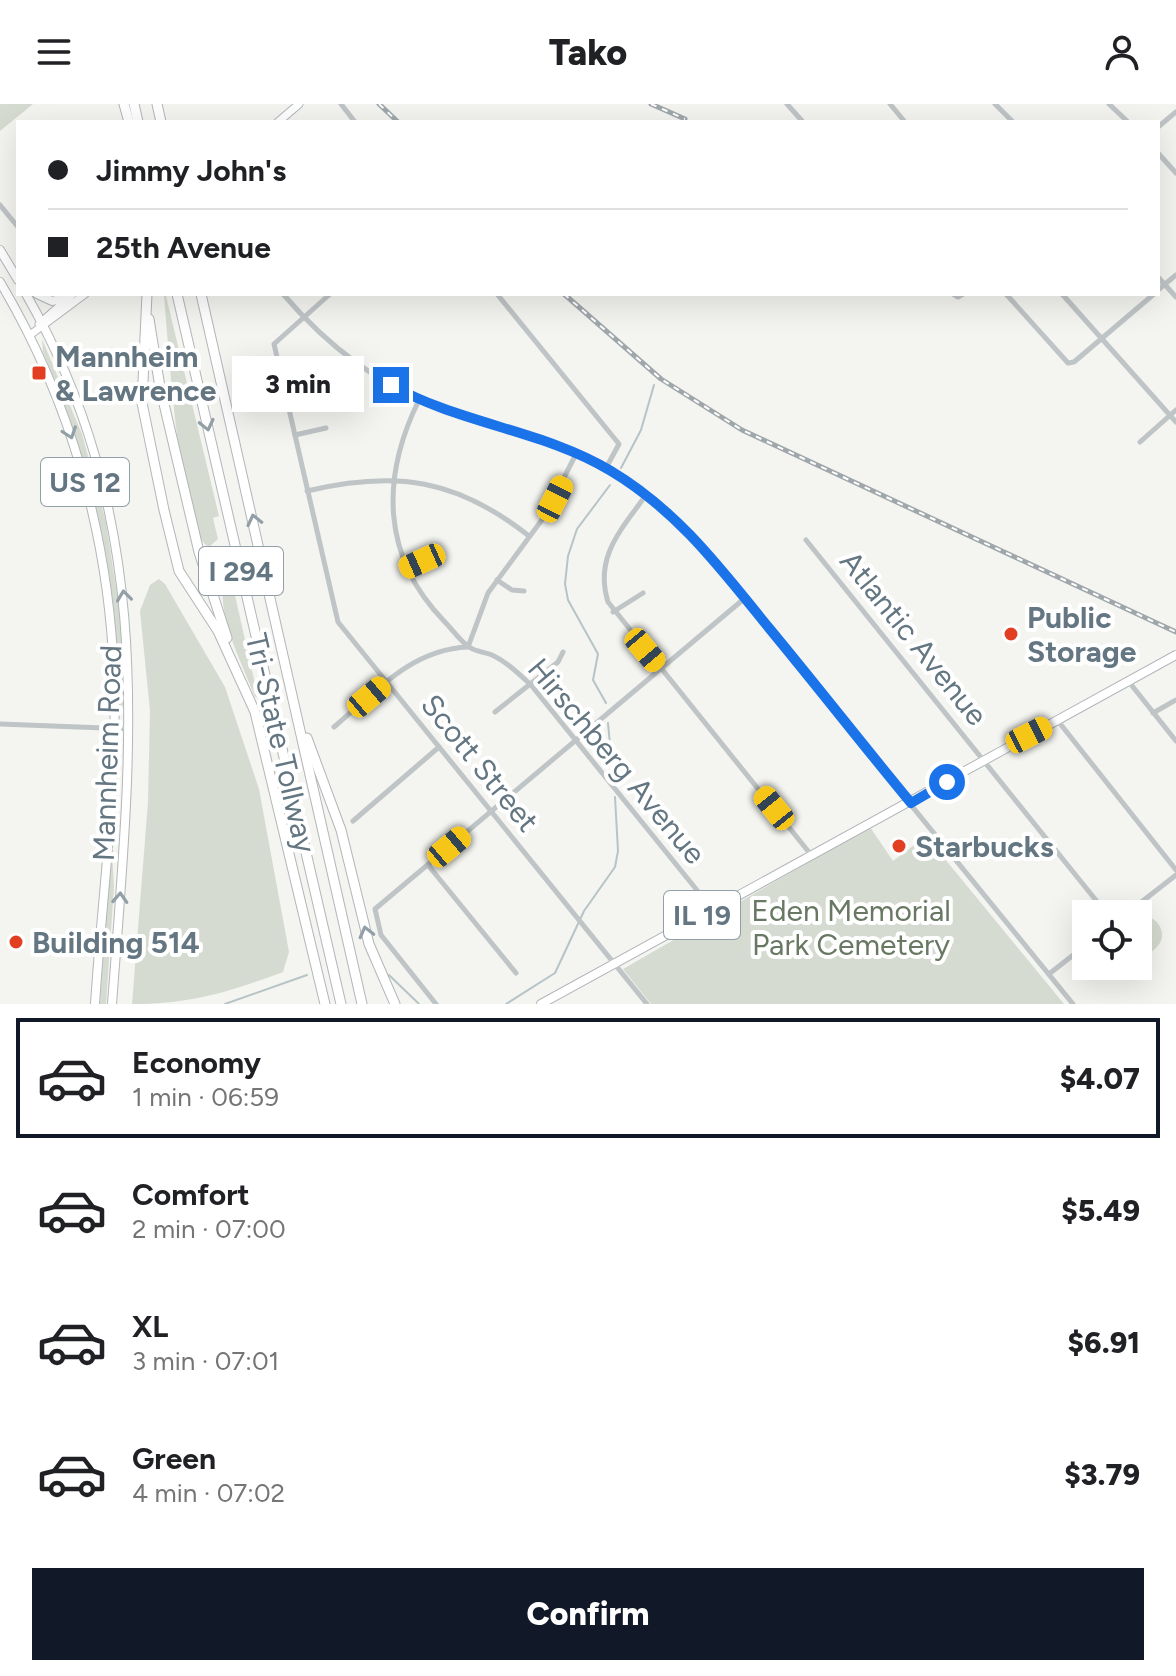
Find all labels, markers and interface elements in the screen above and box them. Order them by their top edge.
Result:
icon: menu [32,30,76,74]
icon: person [1100,30,1144,74]
text: Tako [549,31,627,74]
text: Jimmy John's [96,152,286,189]
text: 25th Avenue [96,229,271,266]
place label: Mannheim & Lawrence [55,338,217,409]
callout: 3 min [231,357,363,413]
marker: Mannheim & Lawrence [30,364,48,382]
route end [373,367,409,403]
text: 3 min [265,368,331,400]
one-way arrow [198,417,215,431]
one-way arrow [61,426,77,440]
road number: US 12 [41,458,129,506]
car [533,472,577,526]
one-way arrow [246,514,263,527]
car [395,540,449,582]
street label: Atlantic Avenue [832,543,996,733]
road number: I 294 [199,547,283,595]
one-way arrow [116,589,133,602]
place label: Public Storage [1027,599,1137,670]
car [620,624,670,676]
marker: Public Storage [1002,625,1020,643]
street label: Tri-State Tollway [238,630,324,857]
street label: Mannheim Road [85,644,129,862]
street label: Hirschberg Avenue [520,651,714,871]
car [343,672,395,722]
street label: Scott Street [413,687,547,839]
car [1002,713,1056,757]
route start [929,764,965,800]
car [750,782,798,834]
car [423,822,475,872]
place label: Starbucks [915,828,1054,865]
marker: Starbucks [890,837,908,855]
one-way arrow [111,891,128,904]
road number: IL 19 [664,891,740,939]
park label: Eden Memorial Park Cemetery [751,892,951,963]
map controls [1072,900,1152,980]
button: locate [1072,900,1152,980]
place label: Building 514 [32,924,200,961]
one-way arrow [359,925,376,939]
marker: Building 514 [7,933,25,951]
icon: car [36,1042,108,1114]
text: Economy [132,1044,261,1081]
text: $4.07 [1060,1060,1140,1097]
text: 1 min · 06:59 [132,1081,279,1113]
icon: car [36,1174,108,1246]
text: Comfort [132,1176,250,1213]
text: $5.49 [1061,1192,1140,1229]
text: 2 min · 07:00 [132,1213,286,1245]
icon: car [36,1306,108,1378]
text: XL [132,1308,168,1345]
text: $6.91 [1068,1324,1140,1361]
text: 3 min · 07:01 [132,1345,279,1377]
icon: car [36,1438,108,1510]
text: Green [132,1440,216,1477]
text: $3.79 [1064,1456,1140,1493]
text: 4 min · 07:02 [132,1477,285,1509]
button: Confirm [32,1568,1144,1660]

